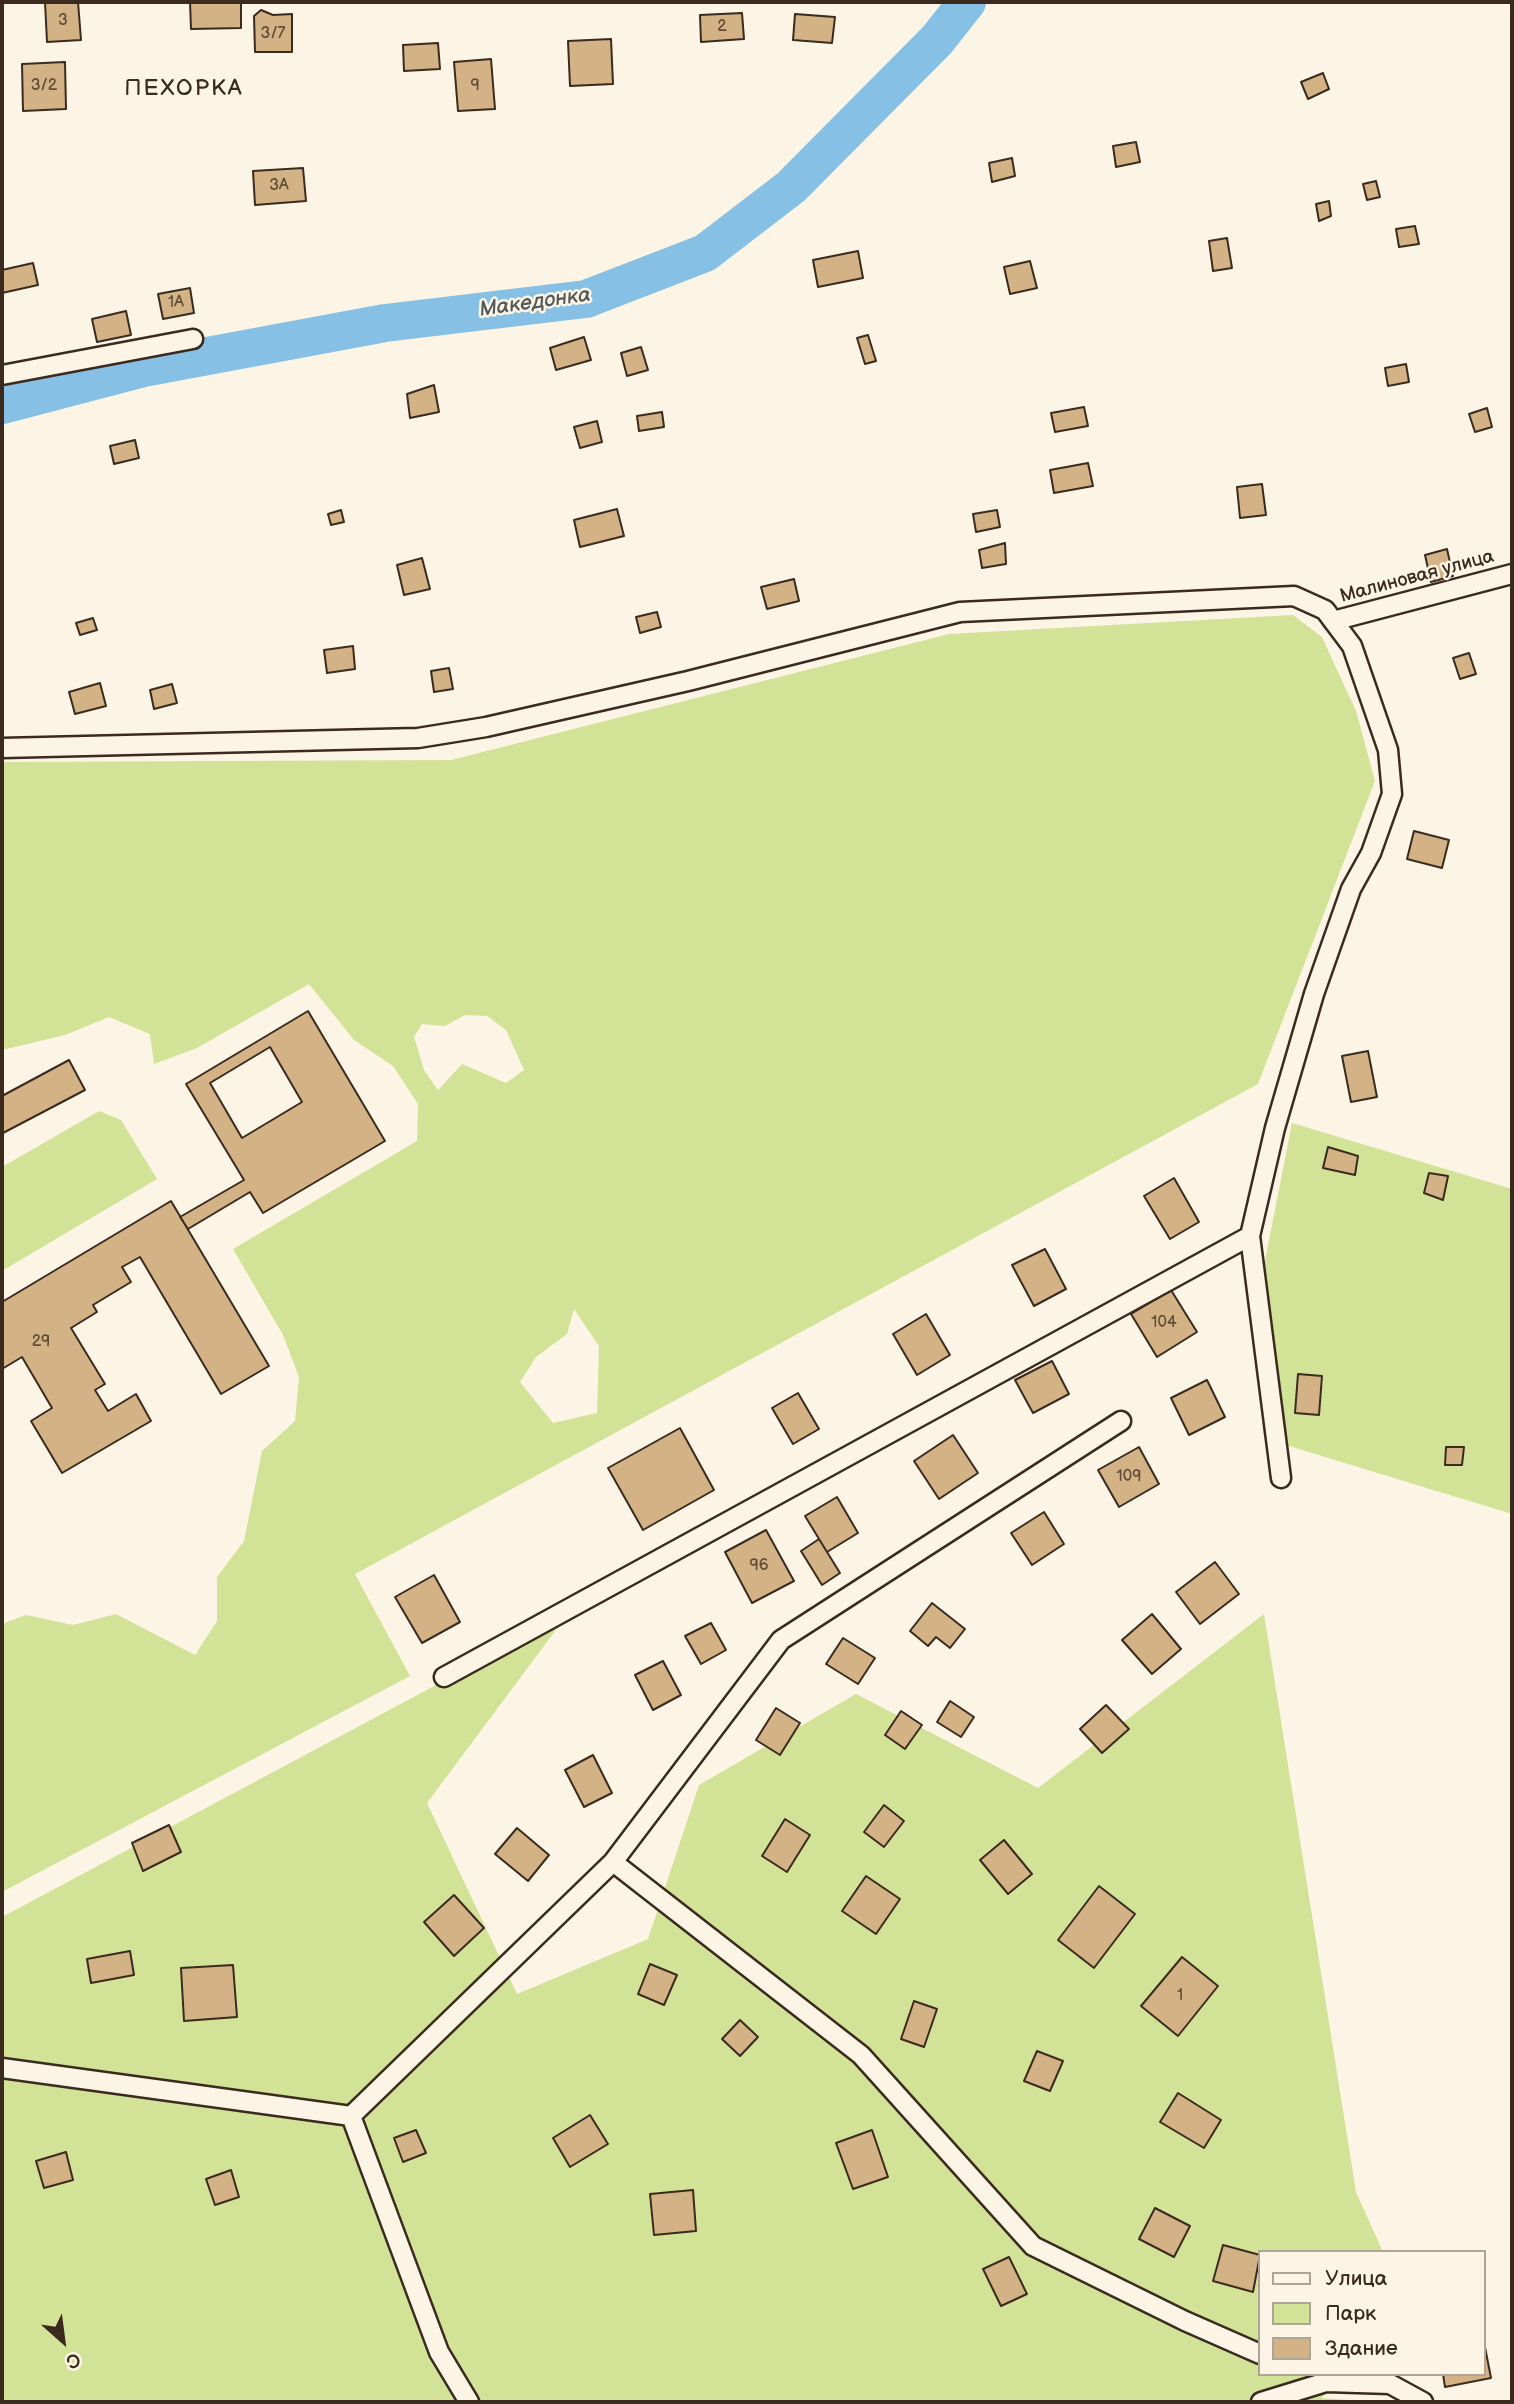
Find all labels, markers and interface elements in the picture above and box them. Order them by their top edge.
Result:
house number: 3 [58,11,68,31]
house number: 2 [717,17,727,37]
house number: 3/7 [261,24,285,44]
district label: ПЕХОРКА [125,75,243,103]
house number: 3/2 [31,76,57,96]
house number: 9 [470,76,480,96]
house number: 3А [269,176,289,196]
water label: Македонка [478,283,592,323]
house number: 1А [168,293,184,313]
street label: Малиновая улица [1337,545,1497,609]
house number: 104 [1151,1313,1177,1333]
house number: 29 [32,1332,50,1352]
house number: 109 [1117,1467,1141,1487]
house number: 96 [749,1556,769,1576]
house number: 1 [1177,1986,1183,2006]
legend [1258,2250,1486,2376]
text: Улица [1325,2266,1387,2291]
text: Парк [1325,2301,1376,2326]
north arrow [28,2306,98,2376]
text: Здание [1325,2336,1398,2361]
text: С [62,2347,84,2373]

